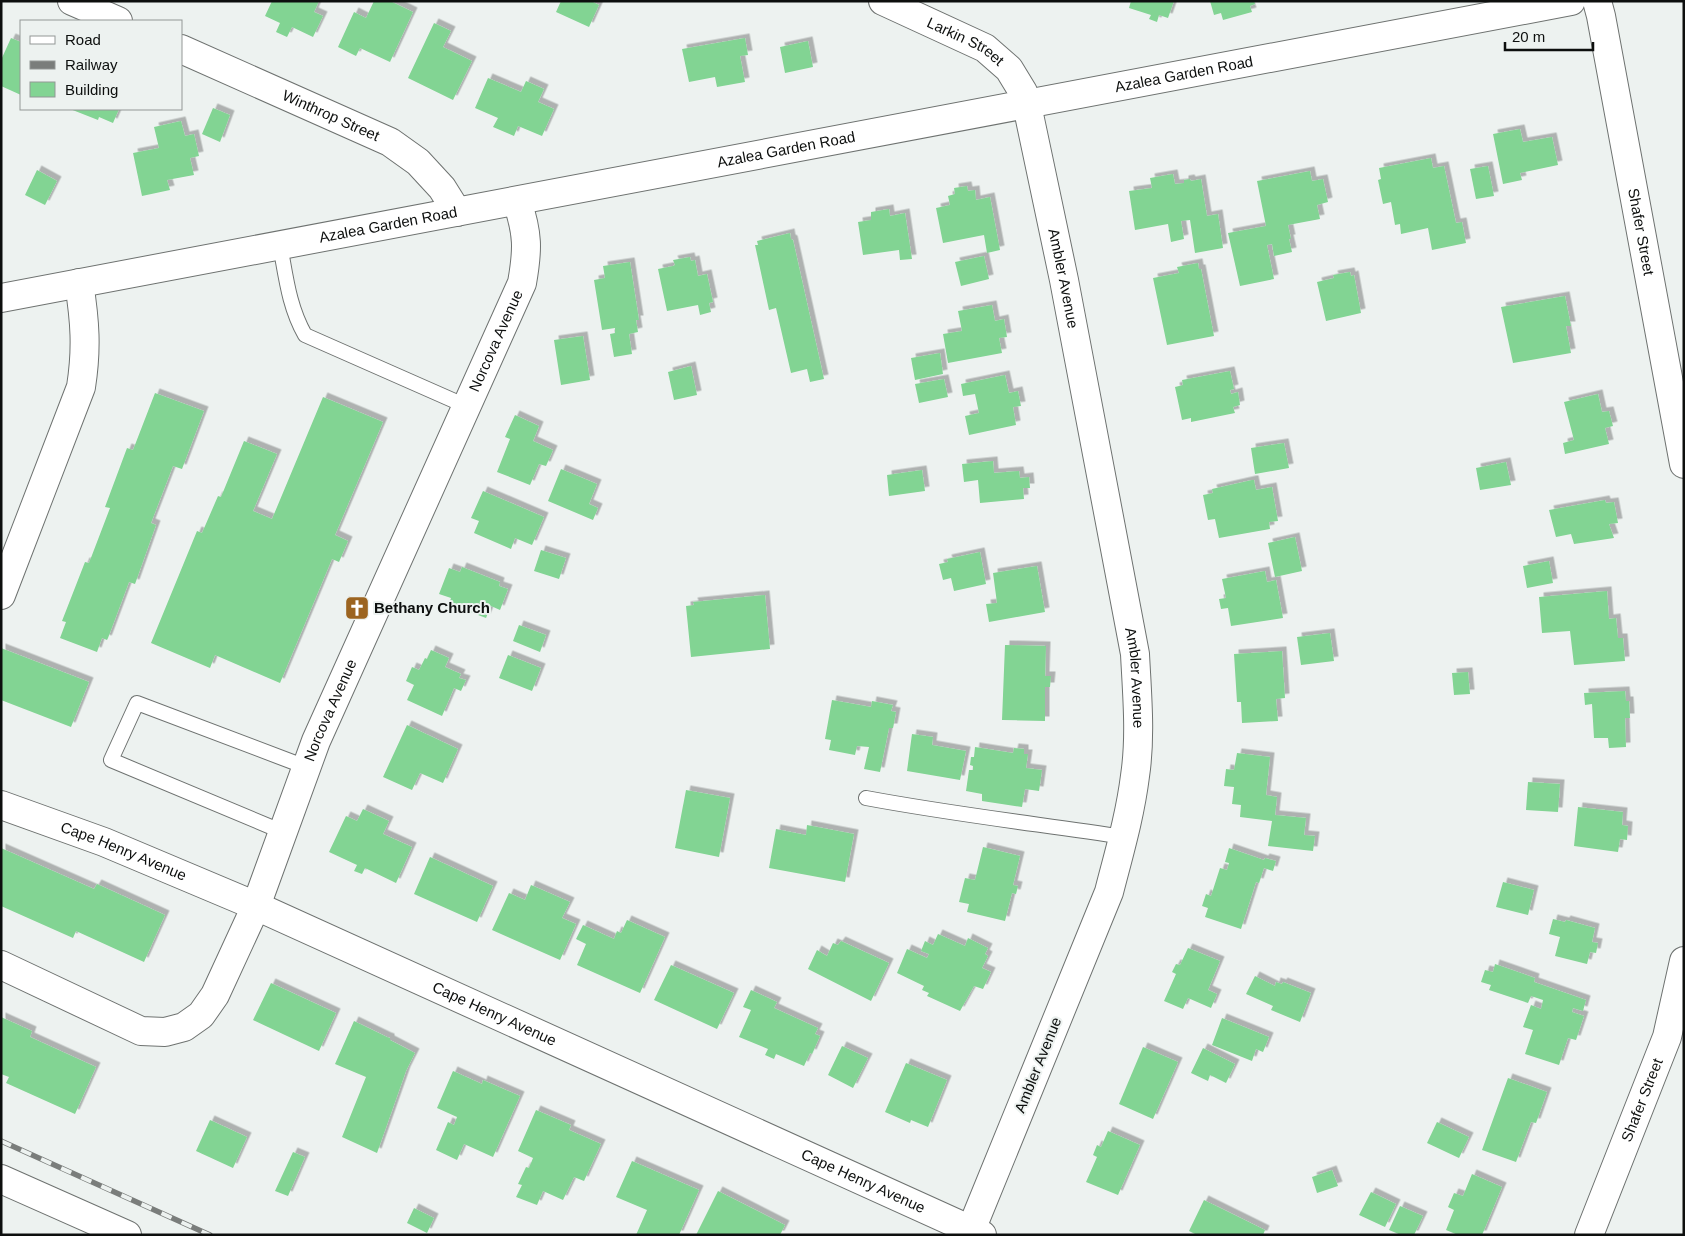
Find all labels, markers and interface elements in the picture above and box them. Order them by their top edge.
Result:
street label: Larkin Street [925,14,1008,69]
legend [20,20,182,110]
scale bar [1505,20,1592,52]
text: 20 m [1512,28,1545,45]
text: Road [65,31,101,48]
street label: Azalea Garden Road [1113,52,1254,95]
text: Railway [65,56,118,73]
text: Building [65,81,118,98]
street label: Winthrop Street [280,86,383,145]
street label: Azalea Garden Road [716,128,856,170]
street label: Shafer Street [1625,187,1658,278]
street label: Azalea Garden Road [318,203,458,246]
street label: Ambler Avenue [1045,227,1082,330]
street label: Norcova Avenue [465,287,526,394]
church icon: Bethany Church [344,595,370,621]
place label: Bethany Church [374,599,490,616]
street label: Ambler Avenue [1122,626,1147,728]
street label: Norcova Avenue [300,656,360,764]
street label: Cape Henry Avenue [59,818,189,884]
street label: Cape Henry Avenue [430,978,559,1049]
street label: Ambler Avenue [1011,1015,1064,1115]
street label: Shafer Street [1618,1055,1666,1144]
street label: Cape Henry Avenue [799,1145,928,1216]

